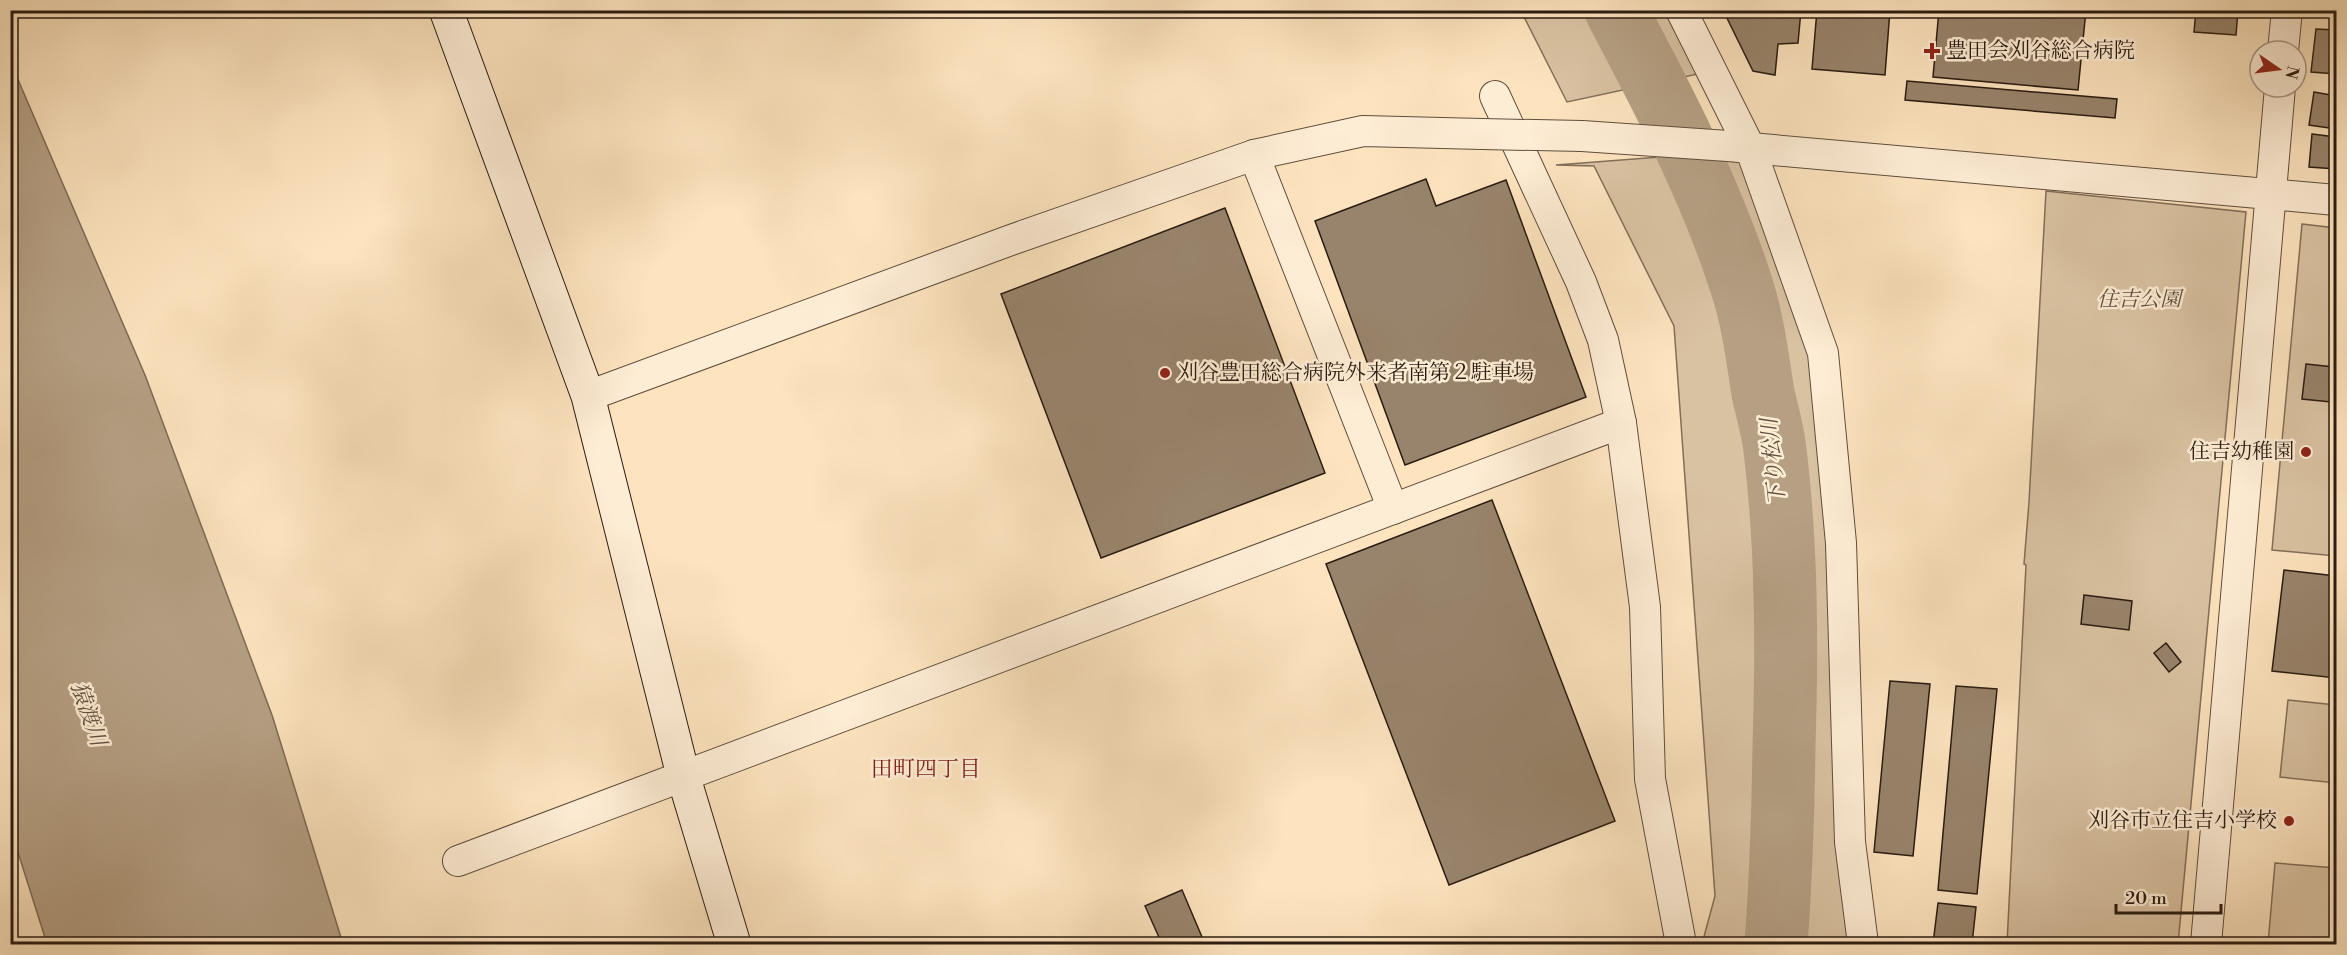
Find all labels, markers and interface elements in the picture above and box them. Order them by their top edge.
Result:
place label: 豊田会刈谷総合病院 [1946,38,2135,64]
north arrow [2248,39,2308,99]
marker: 豊田会刈谷総合病院 [1923,42,1941,60]
text: N [2280,64,2303,81]
park label: 住吉公園 [2097,287,2184,313]
place label: 刈谷豊田総合病院外来者南第２駐車場 [1177,360,1534,386]
marker: 刈谷豊田総合病院外来者南第２駐車場 [1158,366,1172,380]
water label: 下り松川 [1756,415,1792,507]
place label: 住吉幼稚園 [2189,439,2294,465]
marker: 住吉幼稚園 [2299,445,2313,459]
water label: 猿渡川 [64,678,112,751]
district label: 田町四丁目 [871,756,981,783]
place label: 刈谷市立住吉小学校 [2088,808,2277,834]
marker: 刈谷市立住吉小学校 [2282,814,2296,828]
scale bar [2116,877,2221,915]
text: 20 m [2125,887,2167,910]

